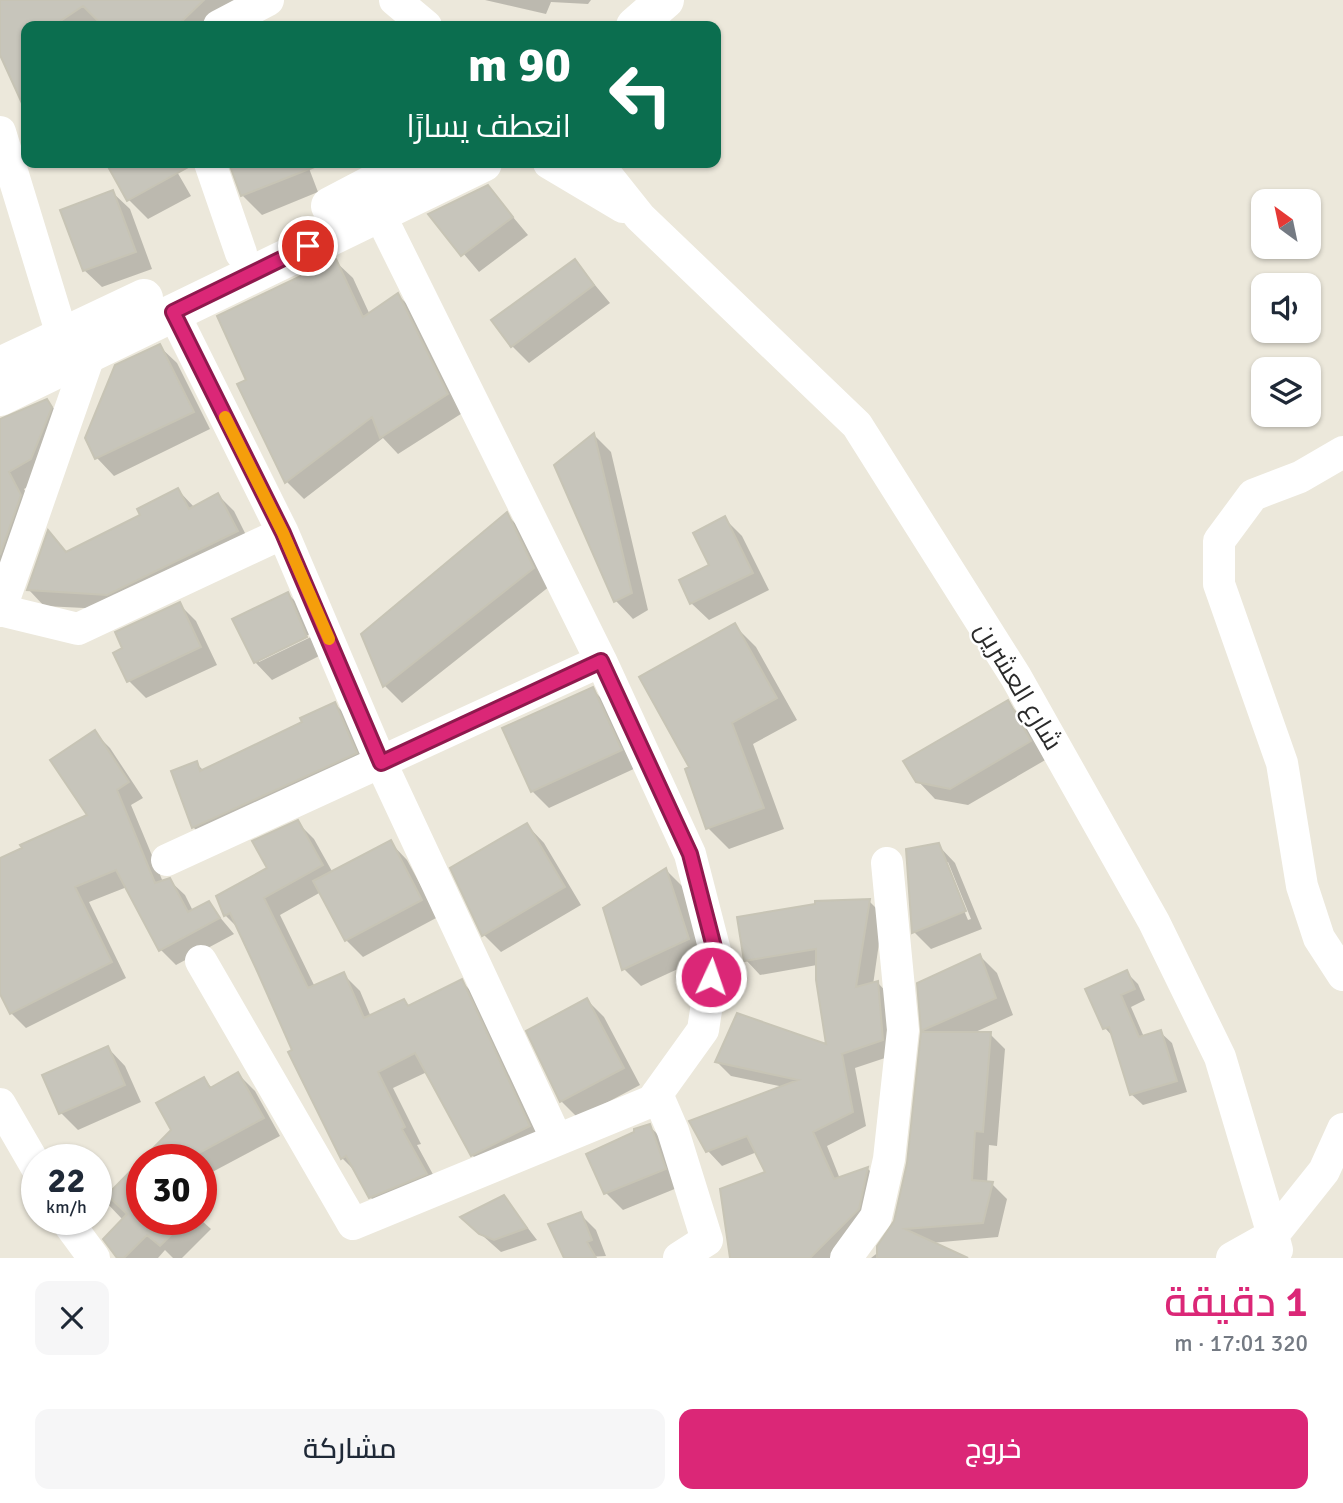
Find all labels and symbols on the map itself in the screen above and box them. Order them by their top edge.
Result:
north arrow [1251,189,1321,259]
pin [278,216,338,276]
street label: شارع العشرين [967,617,1069,756]
position arrow [674,940,748,1014]
speed limit sign: 30 [126,1144,217,1235]

